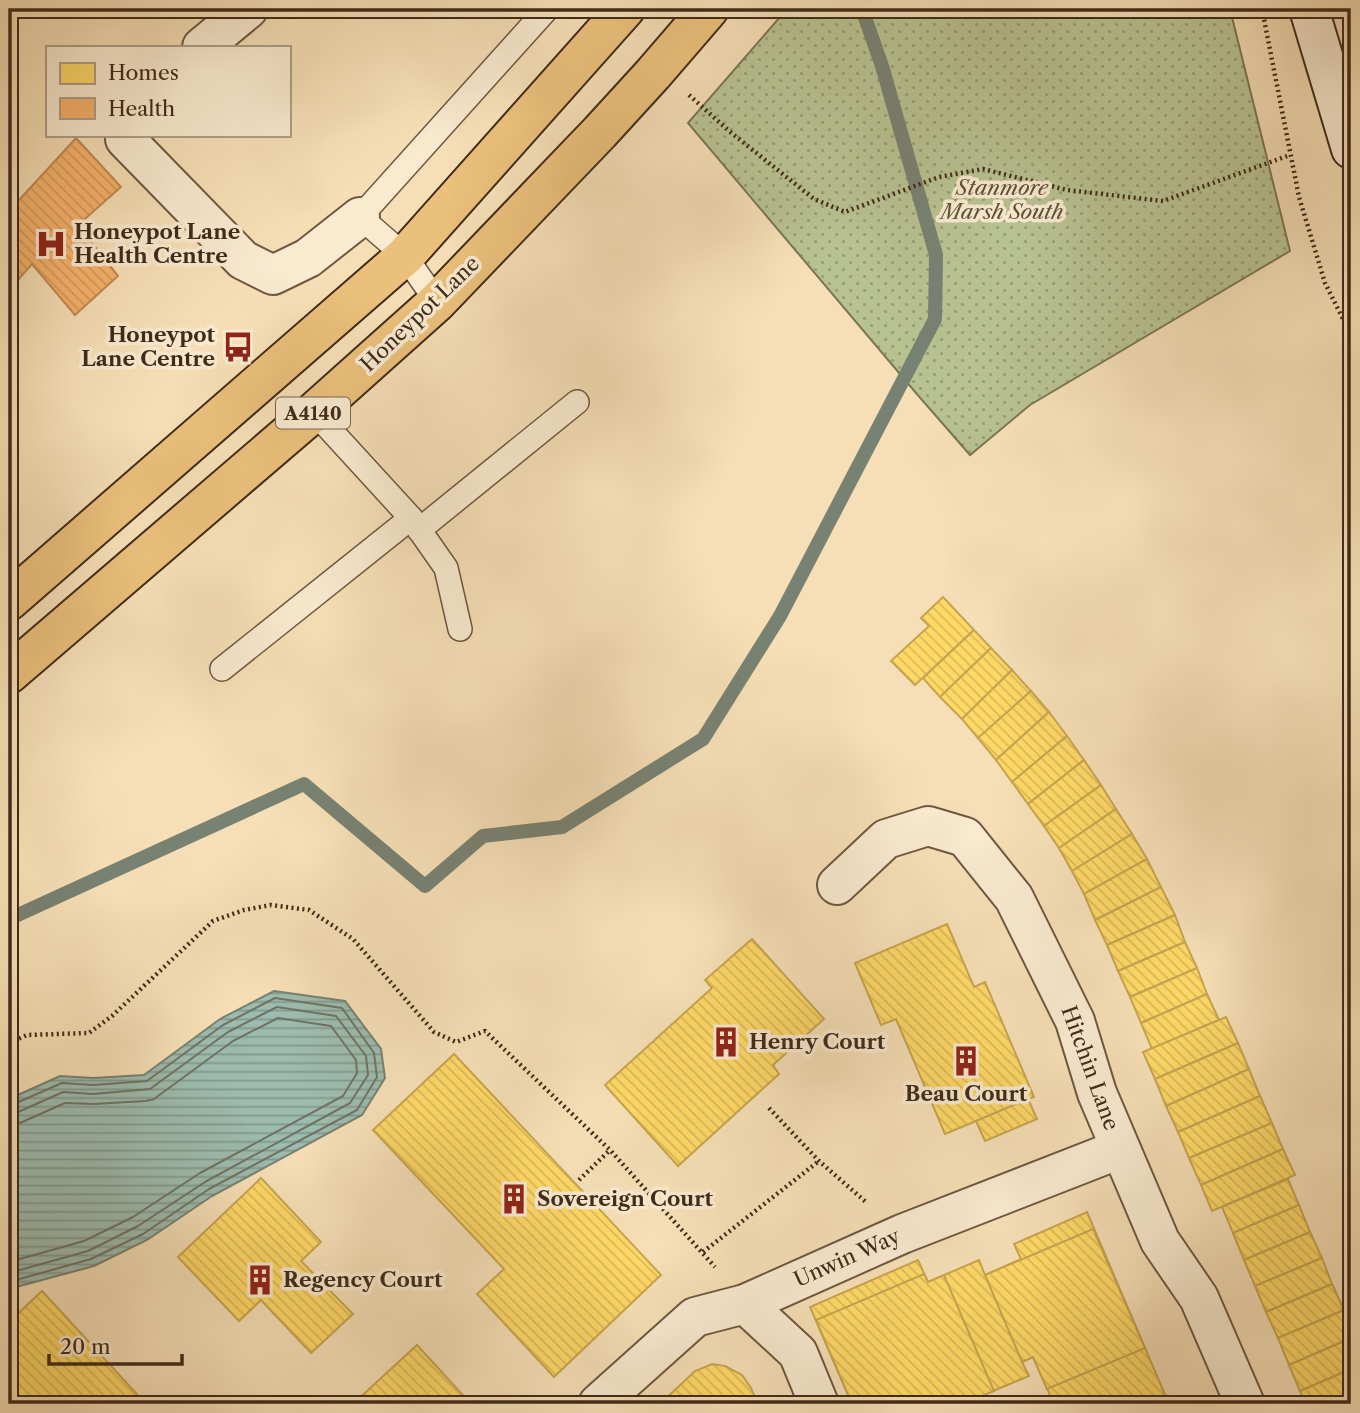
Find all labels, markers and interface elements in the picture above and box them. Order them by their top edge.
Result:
legend [46,46,290,136]
text: Homes [108,60,179,85]
text: Health [108,96,175,121]
park label: Stanmore Marsh South [938,175,1063,224]
place label: Honeypot Lane Health Centre [74,219,240,268]
hospital icon: Honeypot Lane Health Centre [34,227,68,261]
street label: Honeypot Lane [355,251,484,377]
place label: Honeypot Lane Centre [81,322,216,371]
bus stop icon: Honeypot Lane Centre [221,330,255,364]
road number: A4140 [276,398,350,428]
street label: Hitchin Lane [1056,1002,1125,1134]
building icon: Henry Court [709,1025,743,1059]
place label: Henry Court [749,1029,886,1054]
building icon: Beau Court [949,1044,983,1078]
place label: Beau Court [905,1081,1028,1106]
building icon: Sovereign Court [497,1182,531,1216]
place label: Sovereign Court [537,1186,714,1211]
street label: Unwin Way [790,1223,904,1292]
building icon: Regency Court [243,1263,277,1297]
place label: Regency Court [283,1267,443,1292]
scale bar [49,1322,182,1366]
text: 20 m [60,1334,111,1359]

